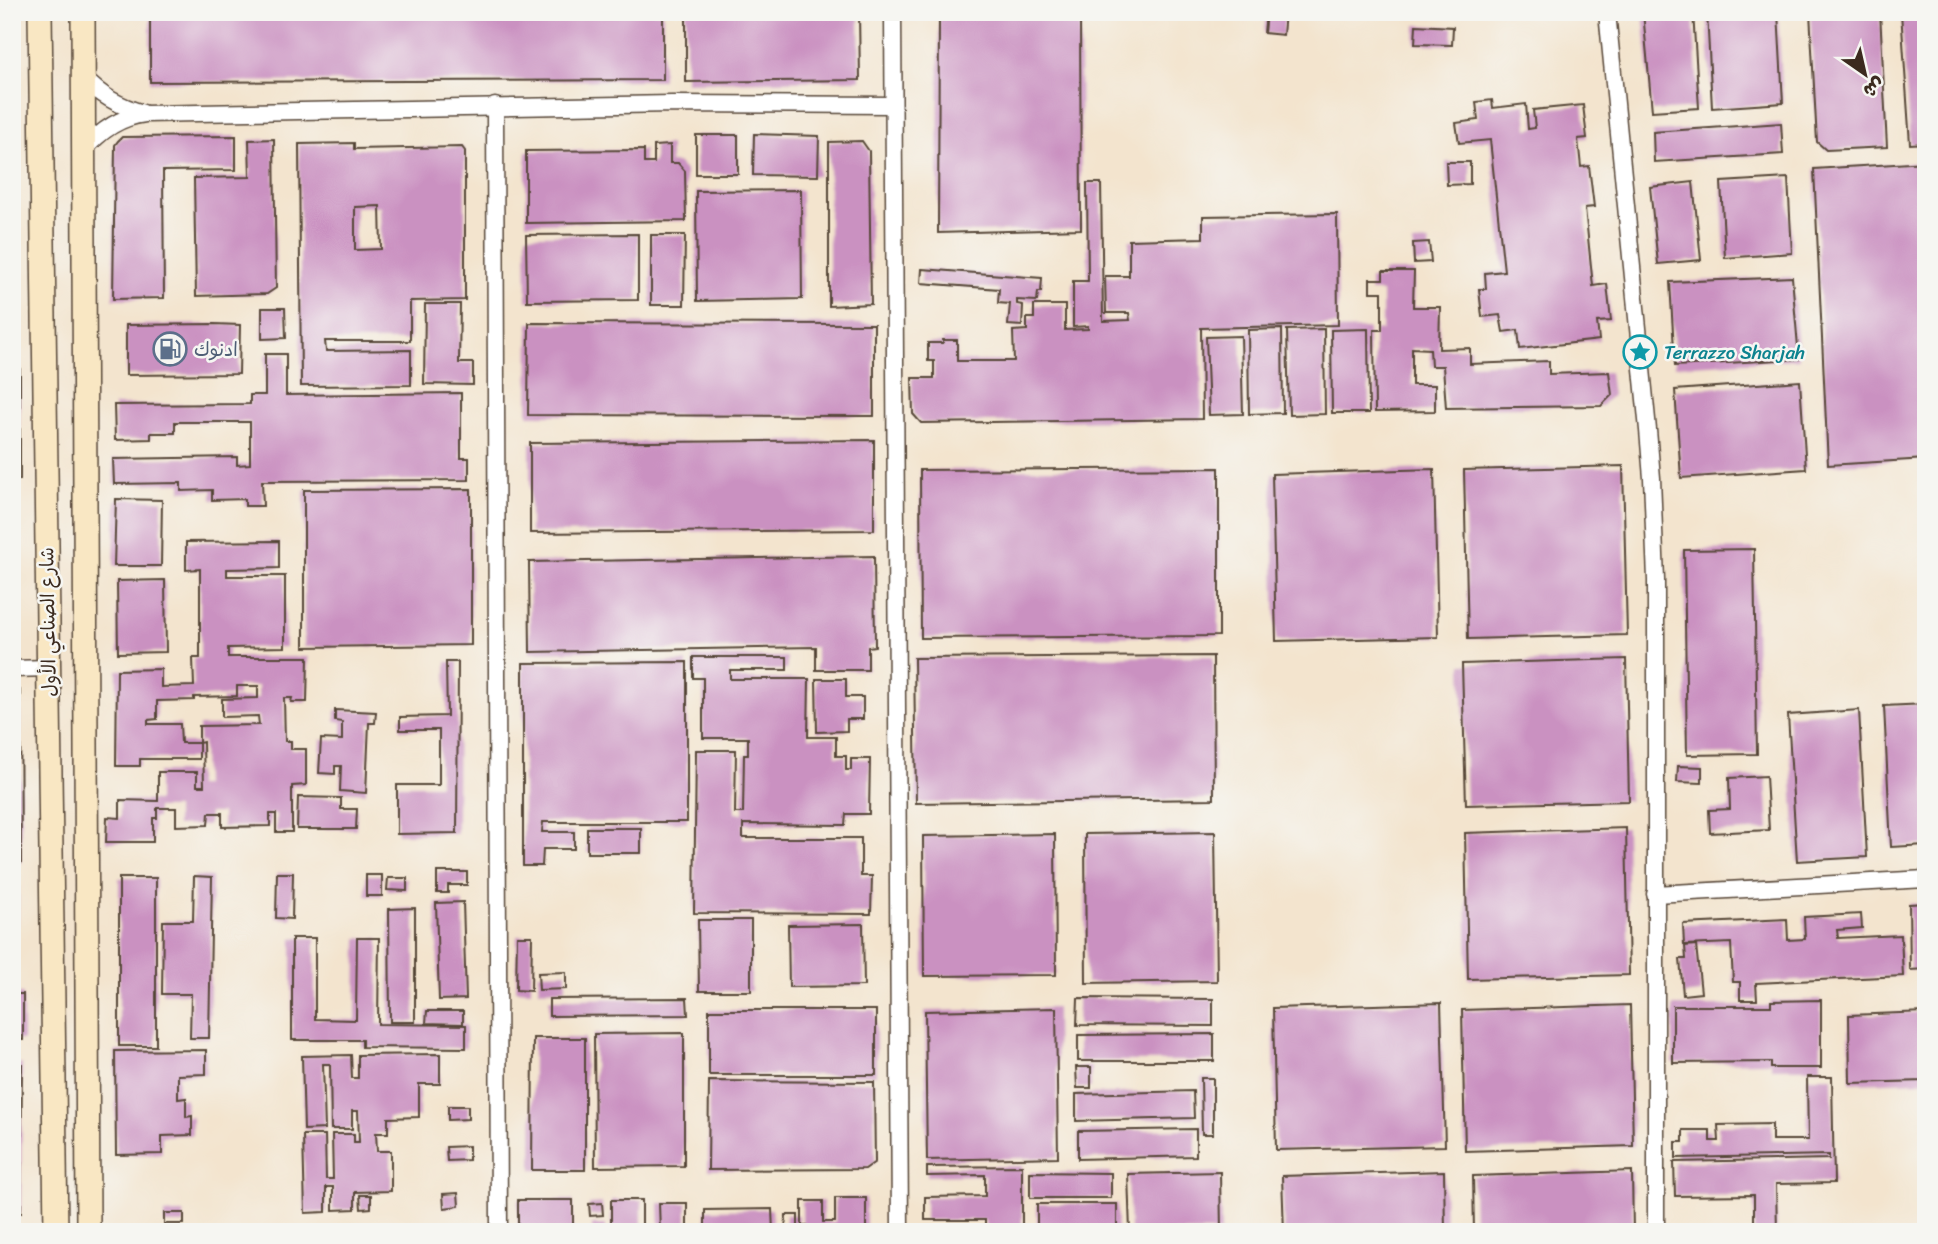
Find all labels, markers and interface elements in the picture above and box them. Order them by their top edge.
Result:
north arrow [1829,38,1899,108]
text: ش [1856,68,1892,107]
fuel station icon: ادنوك [151,330,189,368]
place label: ادنوك [194,333,238,366]
place icon: Terrazzo Sharjah [1621,333,1659,371]
place label: Terrazzo Sharjah [1664,336,1805,369]
street label: شارع الصناعي الأول [30,547,66,697]

